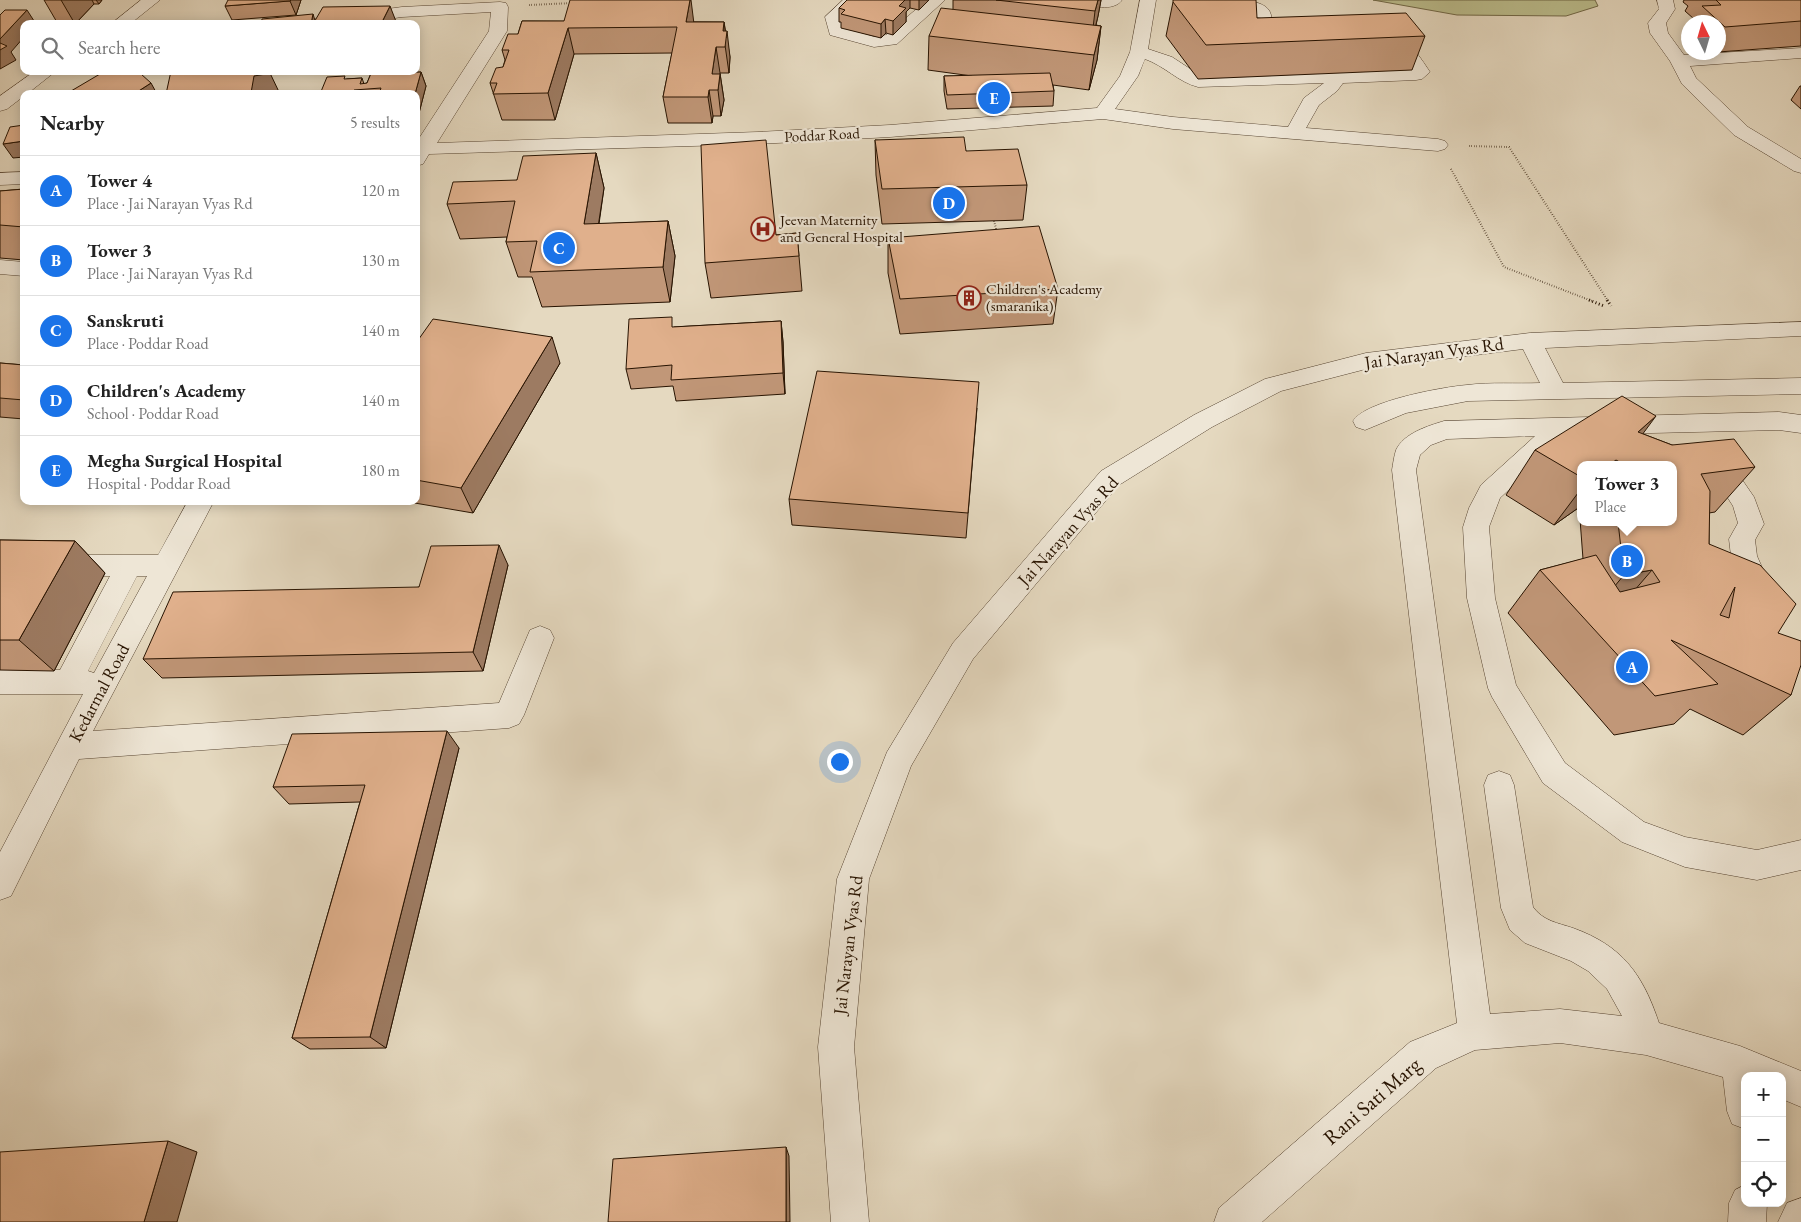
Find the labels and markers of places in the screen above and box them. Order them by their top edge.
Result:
pin: E [978,79,1010,117]
pin: D [933,184,965,222]
place label: Jeevan Maternity and General Hospital [778,210,903,246]
hospital icon: Jeevan Maternity and General Hospital [750,216,776,242]
pin: C [543,229,575,267]
place label: Children's Academy (smaranika) [986,279,1103,315]
building icon: Children's Academy (smaranika) [956,285,982,311]
pin: B [1611,542,1643,580]
pin: A [1616,648,1648,686]

